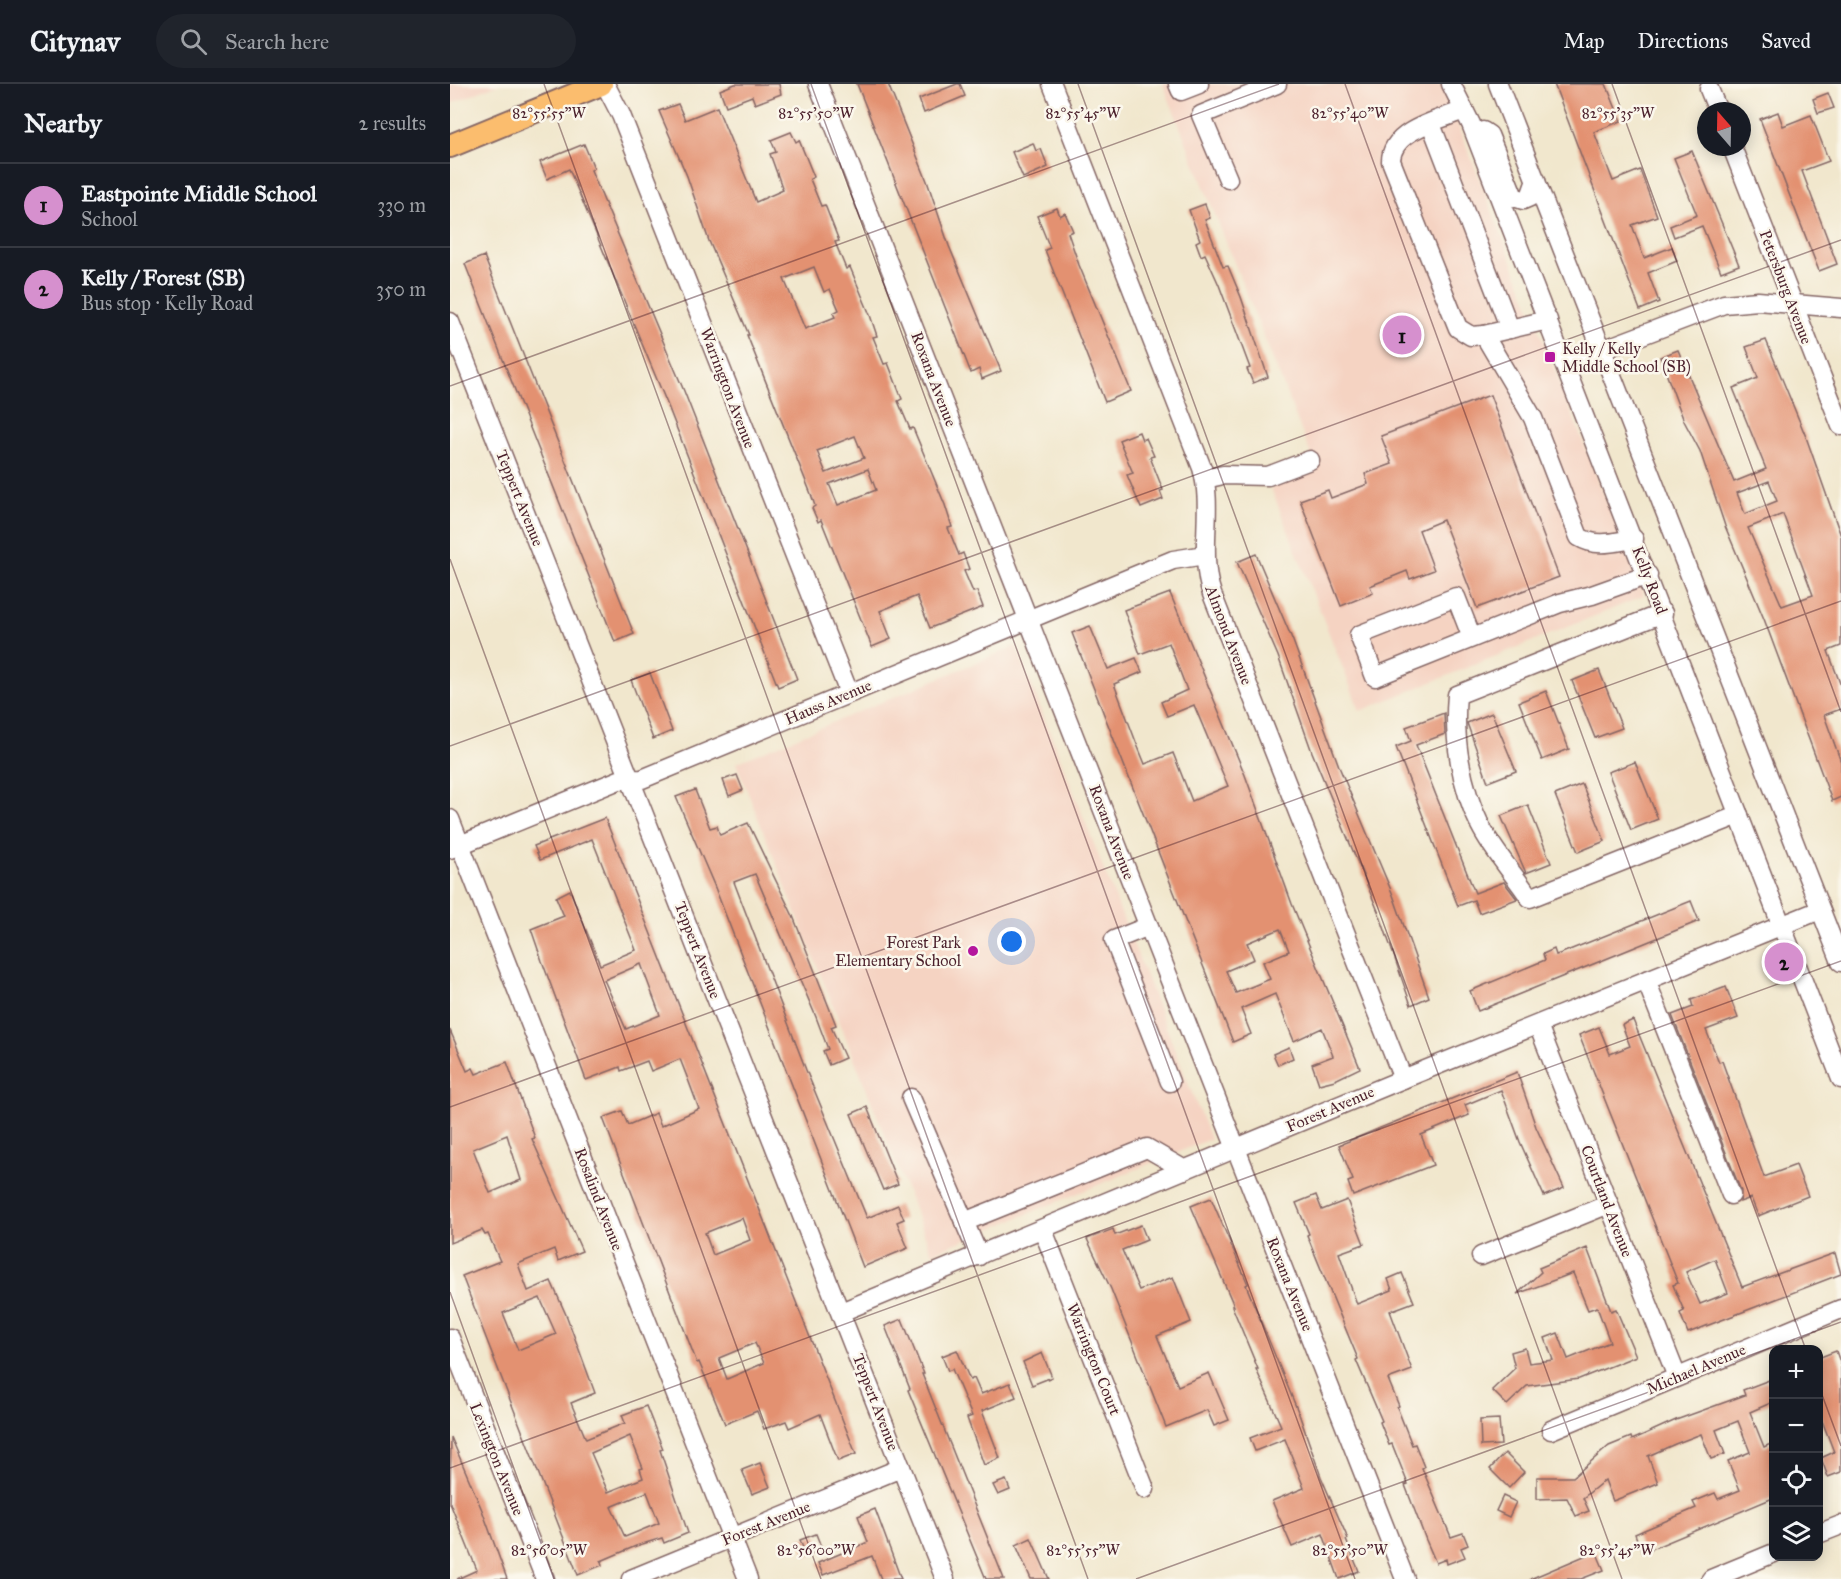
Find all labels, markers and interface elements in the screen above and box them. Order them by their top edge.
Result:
search box [156,14,576,68]
text: Citynav [30,24,120,59]
icon: search [177,25,210,58]
text: Search here [225,28,329,55]
text: Map [1564,28,1605,54]
text: Directions [1638,28,1728,54]
text: Saved [1761,28,1811,54]
north arrow [1697,102,1751,156]
text: 82°55'55"W [512,104,587,122]
text: 82°55'50"W [778,104,854,122]
text: 82°55'45"W [1045,104,1121,122]
text: 82°55'40"W [1312,104,1389,122]
text: 82°55'35"W [1582,104,1655,122]
text: Nearby [24,107,102,139]
text: 2 results [358,111,426,135]
text: Eastpointe Middle School [81,180,317,207]
text: 1 [40,193,47,217]
text: 330 m [377,193,426,217]
text: School [81,207,138,231]
street label: Petersburg Avenue [1755,227,1817,347]
text: Kelly / Forest (SB) [81,264,245,291]
text: 2 [39,277,48,301]
text: 350 m [376,277,426,301]
text: Bus stop · Kelly Road [81,291,253,315]
pin: 1 [1382,312,1422,358]
street label: Warrington Avenue [695,325,760,452]
street label: Roxana Avenue [907,329,961,429]
place label: Kelly / Kelly Middle School (SB) [1562,339,1691,377]
marker: Kelly / Kelly Middle School (SB) [1543,350,1557,364]
street label: Teppert Avenue [492,447,548,549]
street label: Kelly Road [1628,543,1672,617]
street label: Almond Avenue [1201,582,1257,688]
street label: Hauss Avenue [782,675,874,729]
street label: Roxana Avenue [1085,782,1139,882]
street label: Teppert Avenue [671,899,725,1001]
your location [997,927,1026,956]
place label: Forest Park Elementary School [835,933,962,970]
pin: 2 [1764,940,1804,984]
marker: Forest Park Elementary School [966,944,980,958]
street label: Forest Avenue [1283,1082,1377,1136]
street label: Courtland Avenue [1577,1142,1637,1260]
street label: Rosalind Avenue [571,1145,627,1254]
street label: Roxana Avenue [1262,1234,1318,1334]
street label: Warrington Court [1062,1300,1125,1418]
street label: Michael Avenue [1644,1339,1749,1398]
map controls [1769,1345,1823,1561]
button: + [1769,1345,1823,1399]
street label: Teppert Avenue [849,1351,903,1453]
button: − [1769,1399,1823,1453]
street label: Lexington Avenue [465,1400,528,1519]
button: locate [1769,1453,1823,1507]
street label: Forest Avenue [719,1497,813,1549]
button: layers [1769,1507,1823,1561]
text: 82°56'05"W [511,1541,588,1559]
text: 82°56'00"W [777,1541,856,1559]
text: 82°55'55"W [1046,1541,1121,1559]
text: 82°55'50"W [1312,1541,1388,1559]
text: 82°55'45"W [1579,1541,1655,1559]

